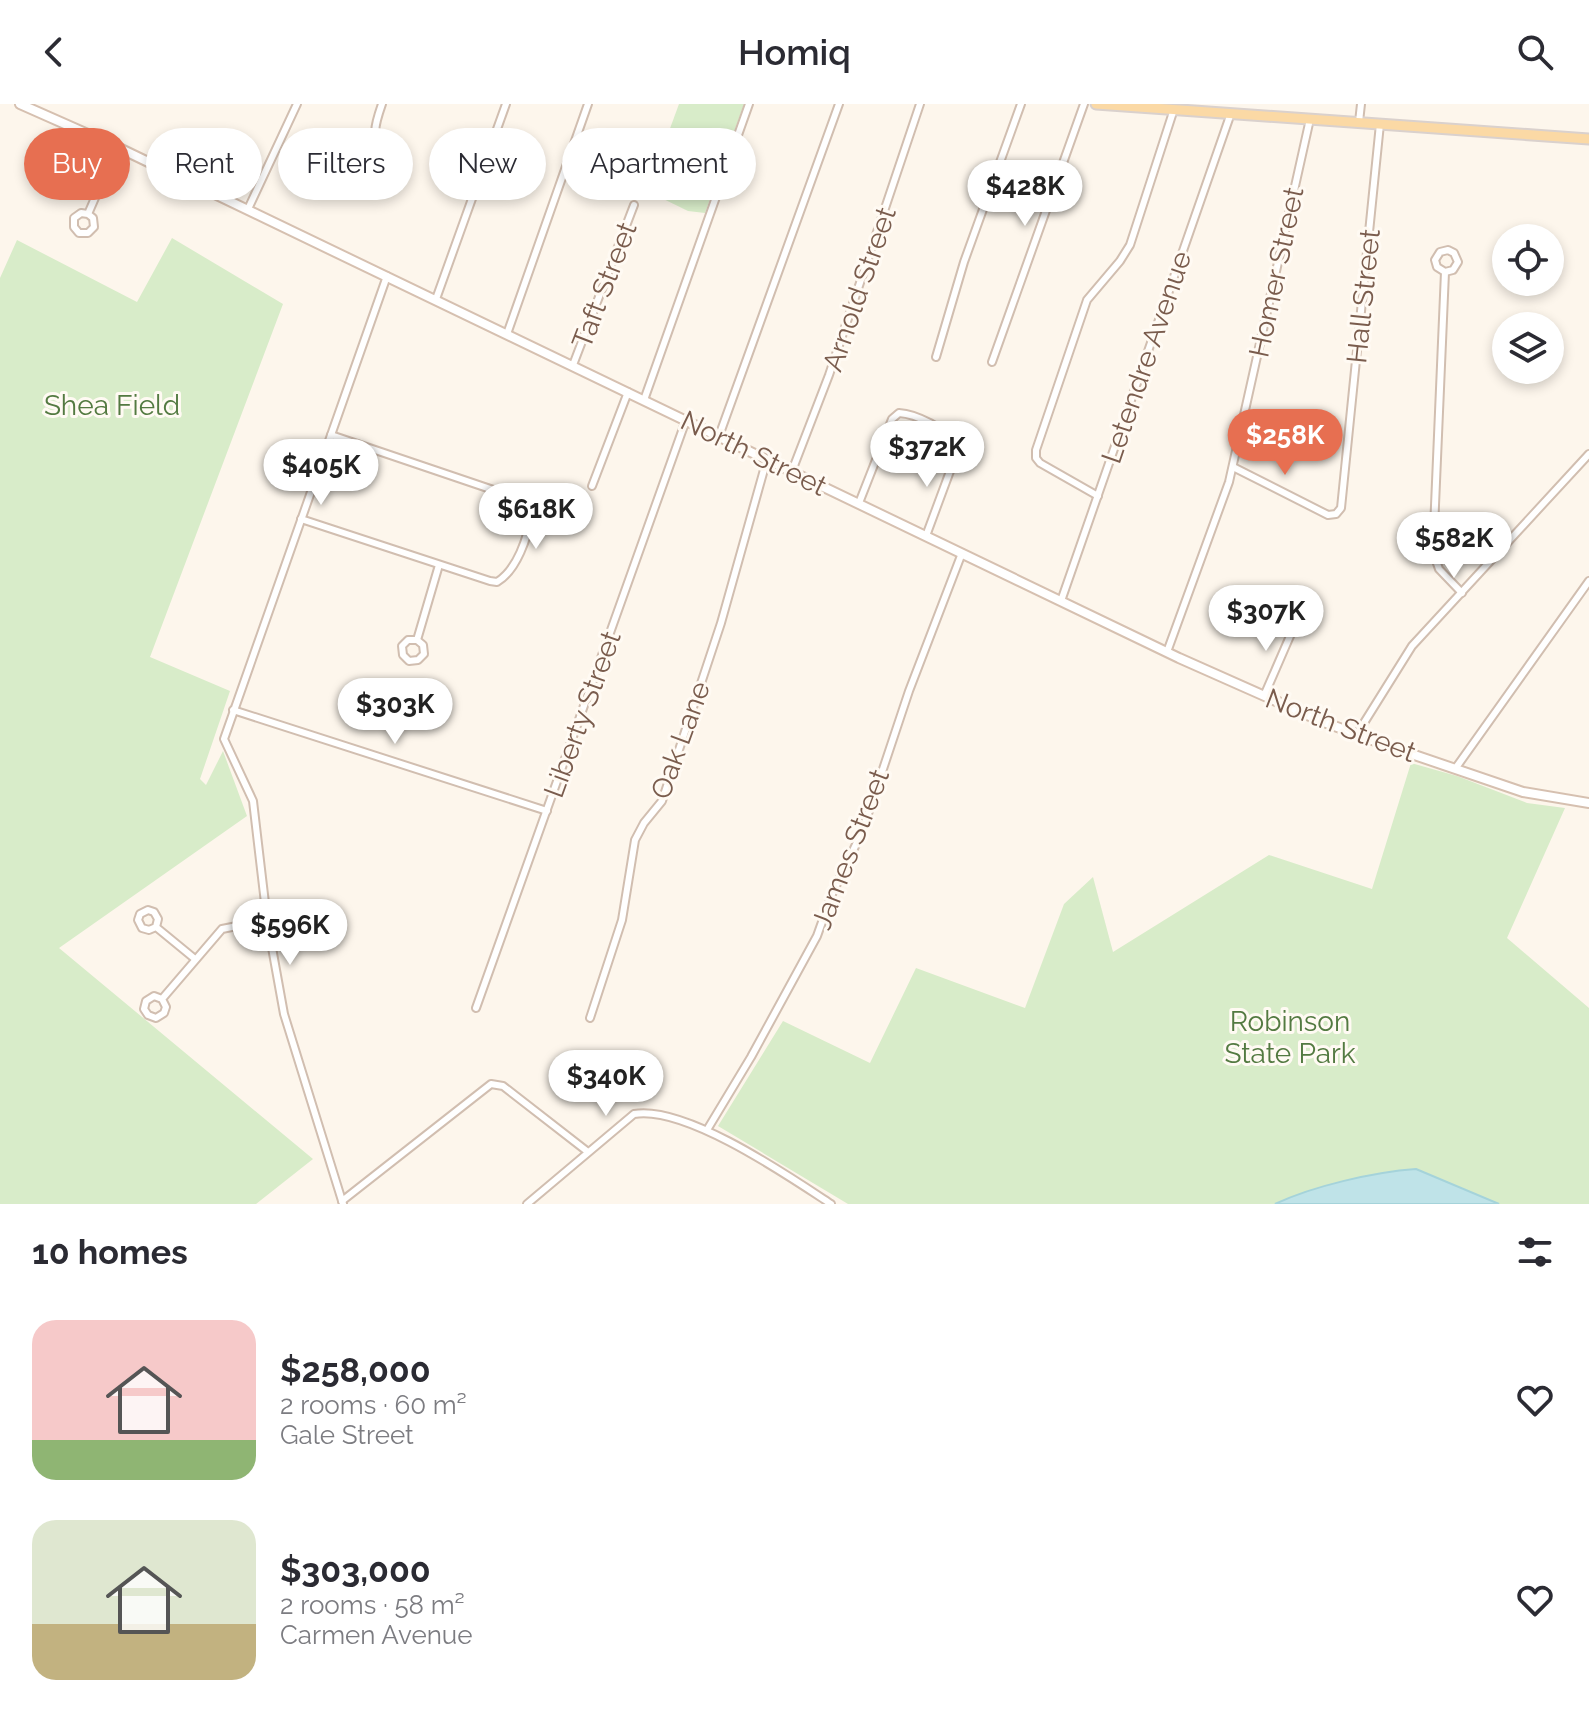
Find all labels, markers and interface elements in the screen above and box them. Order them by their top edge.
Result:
icon: back [32,30,76,74]
icon: search [1513,30,1557,74]
text: Homiq [738,31,851,73]
chip: Buy [24,128,130,200]
chip: Rent [146,128,262,200]
chip: Filters [278,128,413,200]
chip: New [429,128,546,200]
chip: Apartment [562,128,756,200]
pin: $428K [969,160,1081,228]
text: $428K [985,171,1065,201]
street label: Homer Street [1242,183,1311,360]
street label: Arnold Street [816,202,903,376]
street label: Taft Street [565,217,644,353]
map controls [1492,224,1564,384]
button: locate [1492,224,1564,296]
street label: Hall Street [1340,227,1387,365]
street label: Letendre Avenue [1095,247,1198,467]
button: layers [1492,312,1564,384]
park label: Shea Field [44,389,180,422]
street label: North Street [675,404,833,503]
pin: $258K [1229,409,1341,477]
text: $258K [1246,420,1324,450]
pin: $372K [871,421,983,489]
text: $372K [888,432,966,462]
pin: $405K [265,439,377,507]
text: $405K [281,450,361,480]
pin: $618K [480,483,592,551]
text: $618K [497,494,575,524]
pin: $582K [1398,512,1510,580]
text: $582K [1415,523,1493,553]
pin: $307K [1210,585,1322,653]
text: $307K [1227,596,1305,626]
street label: Liberty Street [537,626,628,802]
street label: Oak Lane [644,677,717,803]
pin: $303K [339,678,451,746]
street label: North Street [1261,682,1421,769]
text: $303K [356,689,434,719]
street label: James Street [805,764,896,934]
pin: $596K [234,899,346,967]
text: $596K [250,910,330,940]
park label: Robinson State Park [1224,1005,1356,1070]
pin: $340K [550,1050,662,1118]
text: $340K [566,1061,646,1091]
icon: filters [1513,1230,1557,1274]
text: 10 homes [32,1232,188,1272]
text: $258,000 [280,1350,431,1390]
icon: home [96,1352,192,1448]
icon: heart [1513,1378,1557,1422]
text: 2 rooms · 60 m² [280,1390,467,1420]
text: Gale Street [280,1420,414,1450]
text: $303,000 [280,1550,431,1590]
icon: home [96,1552,192,1648]
icon: heart [1513,1578,1557,1622]
text: 2 rooms · 58 m² [280,1590,465,1620]
text: Carmen Avenue [280,1620,473,1650]

